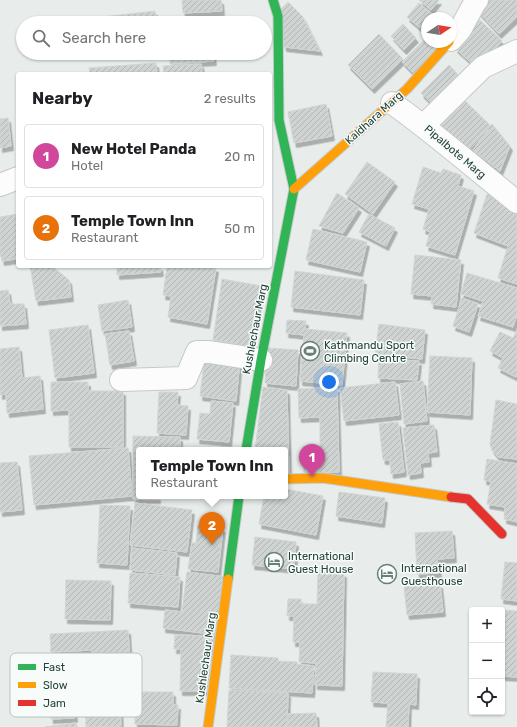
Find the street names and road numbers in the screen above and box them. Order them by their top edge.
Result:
street label: Kaldhara Marg [343,89,405,147]
street label: Pipalbote Marg [422,122,488,182]
street label: Kushlechaur Marg [240,283,270,375]
street label: Kushlechaur Marg [193,612,219,704]

